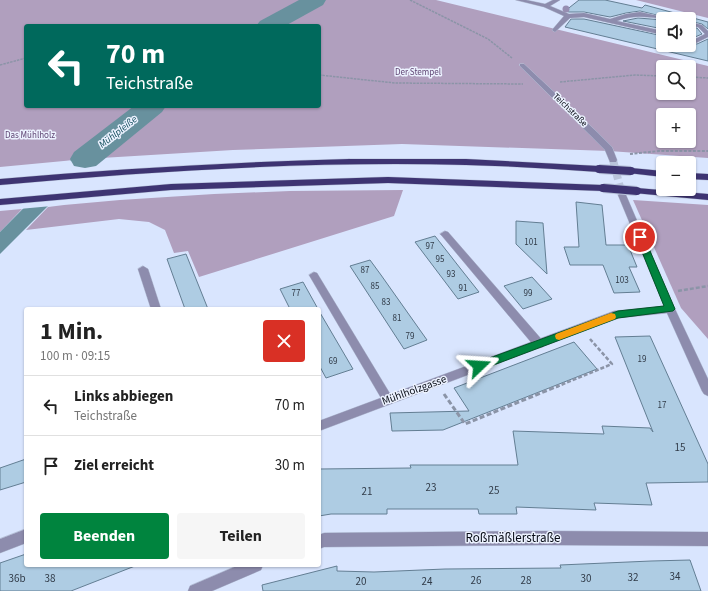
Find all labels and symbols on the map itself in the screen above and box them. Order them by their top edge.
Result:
park label: Der Stempel [395,66,441,79]
street label: Teichstraße [550,90,591,130]
water label: Mühlpleiße [96,112,140,151]
park label: Das Mühlholz [5,129,55,142]
pin [623,220,657,254]
house number: 101 [524,236,538,249]
house number: 97 [426,240,435,253]
house number: 95 [436,253,445,266]
house number: 87 [361,264,370,277]
house number: 93 [447,268,456,281]
house number: 103 [615,274,629,287]
house number: 85 [371,280,380,293]
house number: 91 [459,282,467,295]
house number: 77 [292,287,301,300]
house number: 99 [524,287,533,300]
house number: 83 [382,296,391,309]
house number: 81 [393,312,401,325]
house number: 79 [406,330,415,343]
position arrow [458,345,500,387]
house number: 19 [638,353,647,366]
house number: 69 [329,355,338,368]
street label: Mühlholzgasse [380,371,449,409]
house number: 17 [658,399,667,412]
house number: 15 [675,440,685,455]
house number: 23 [426,480,436,495]
house number: 25 [489,483,499,498]
house number: 21 [362,484,372,499]
street label: Roßmäßlerstraße [465,529,561,547]
house number: 34 [670,569,681,584]
house number: 32 [628,570,638,585]
house number: 36b [8,571,26,586]
house number: 38 [45,571,56,586]
house number: 30 [581,571,591,586]
house number: 26 [471,573,482,588]
house number: 28 [521,573,532,588]
house number: 20 [356,574,366,589]
house number: 24 [422,574,433,589]

